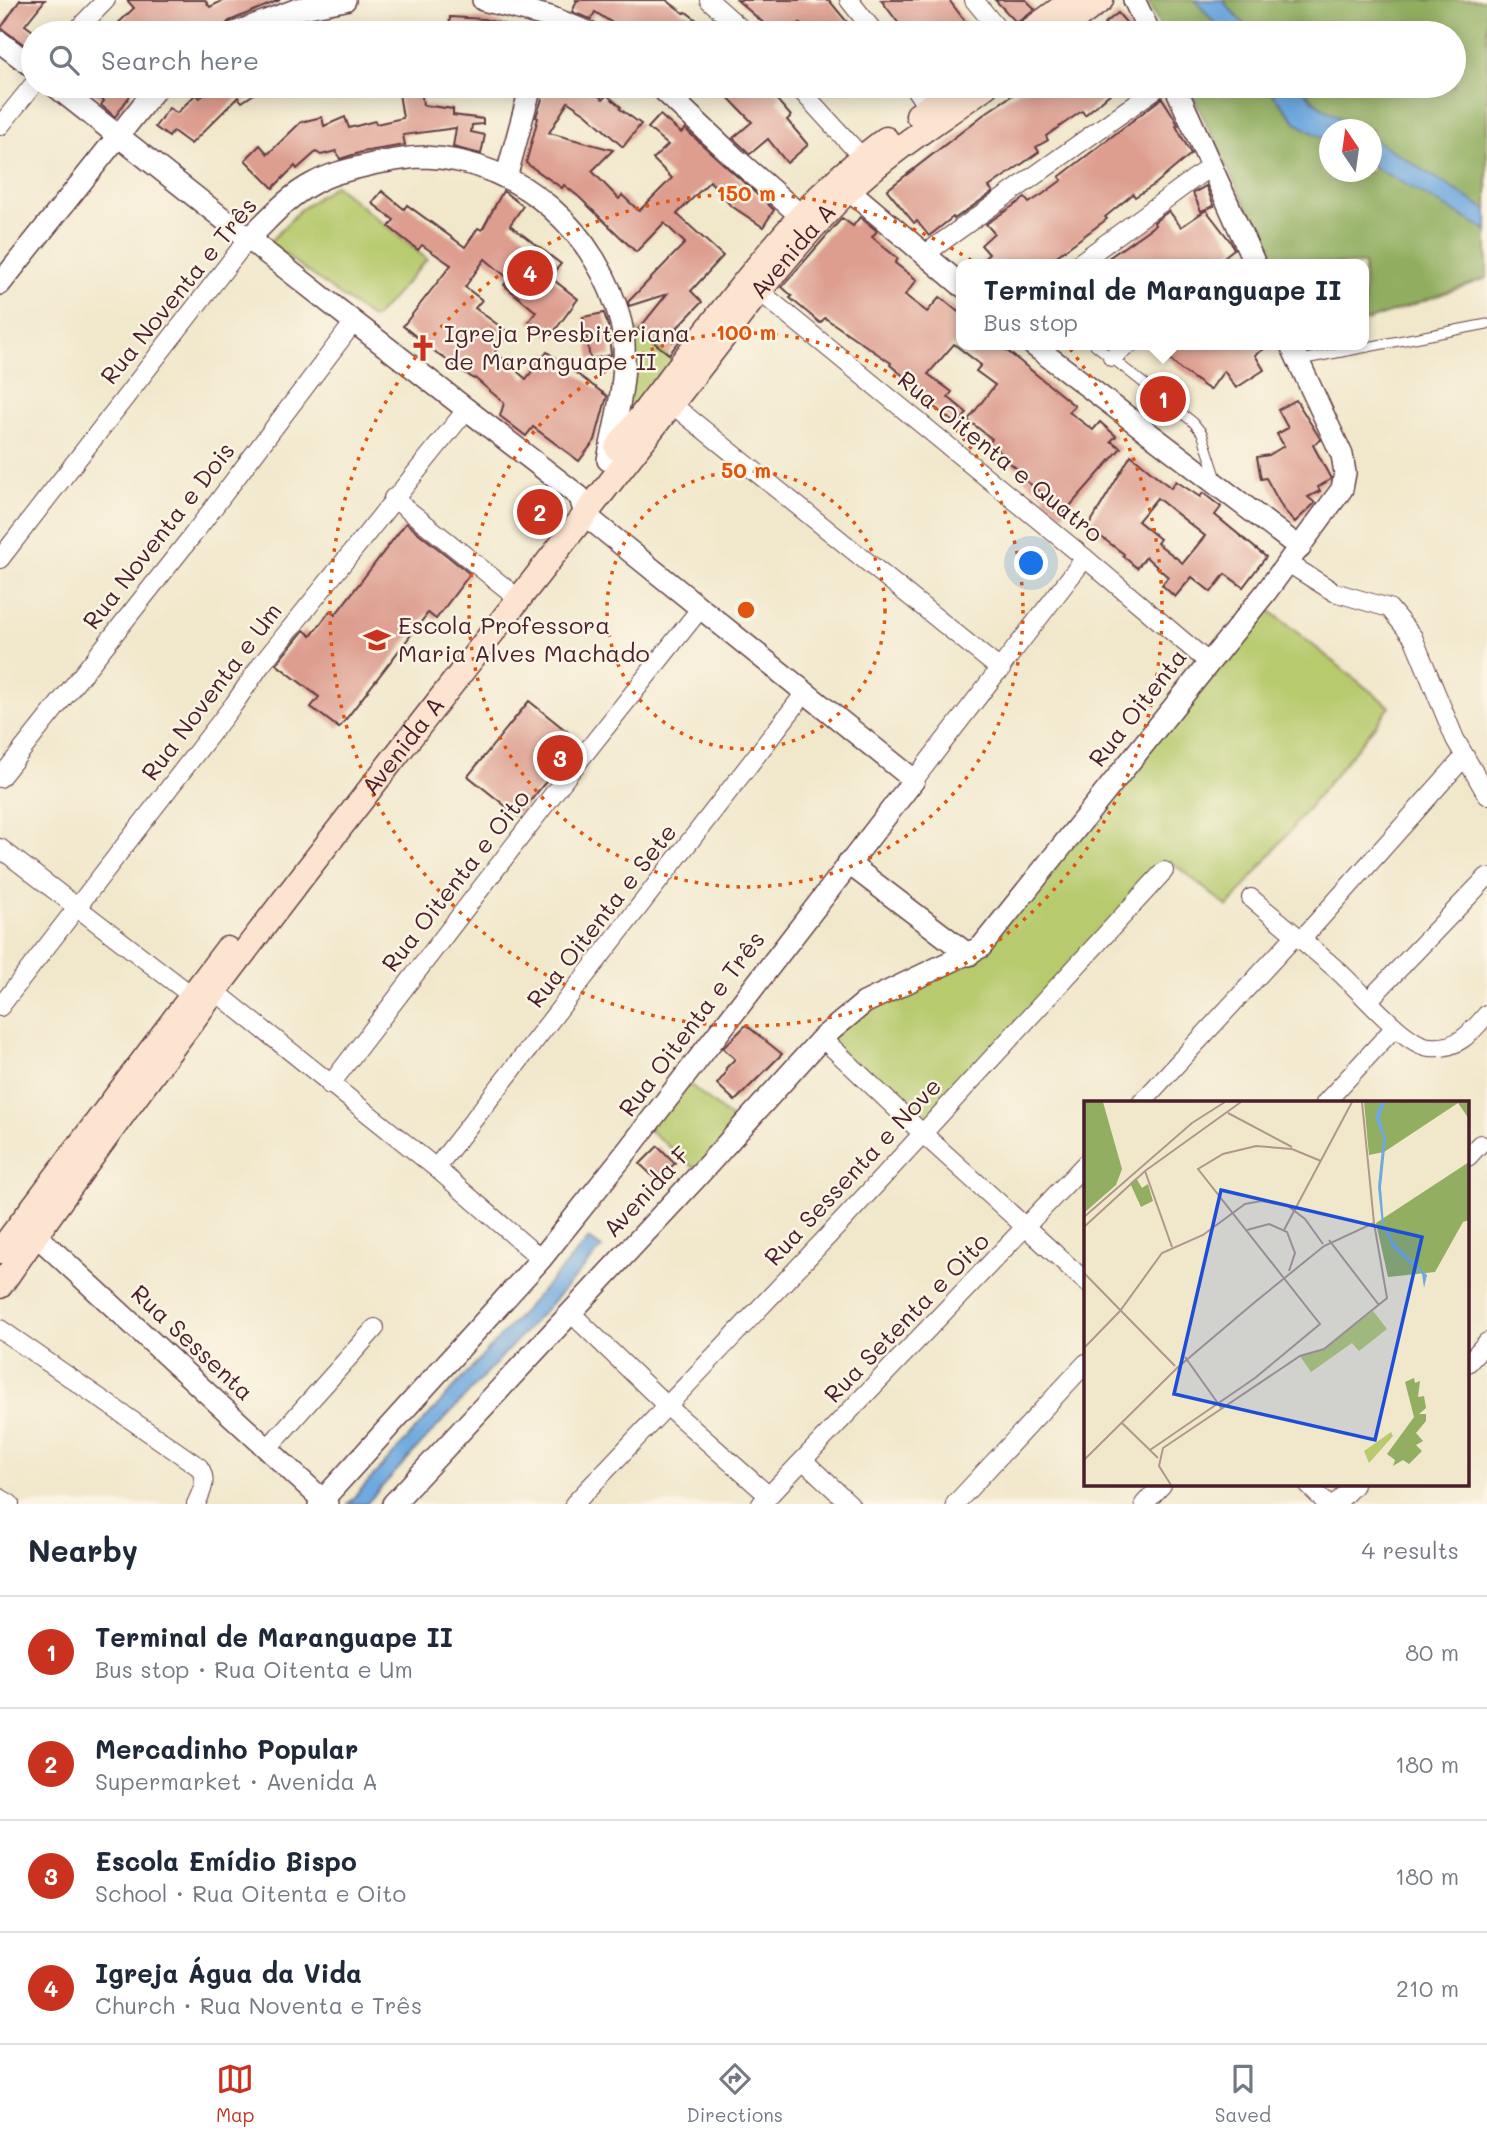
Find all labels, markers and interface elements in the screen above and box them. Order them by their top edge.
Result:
search box [21,21,1466,98]
icon: search [45,41,83,79]
text: Search here [101,43,259,77]
north arrow [1319,119,1382,182]
text: 150 m [716,179,776,206]
street label: Rua Noventa e Três [93,190,263,390]
street label: Avenida A [742,196,842,305]
pin: 4 [507,247,553,299]
popup [956,259,1369,350]
text: Terminal de Maranguape II [984,273,1341,307]
text: Bus stop [984,307,1078,337]
place label: Igreja Presbiteriana de Maranguape II [444,317,690,376]
text: 100 m [716,318,776,345]
church icon: Igreja Presbiteriana de Maranguape II [408,333,438,363]
street label: Rua Oitenta e Quatro [892,363,1110,548]
pin: 1 [1140,373,1186,425]
street label: Rua Noventa e Dois [75,435,241,635]
text: 50 m [721,456,771,483]
pin: 2 [517,486,563,538]
your location [1014,546,1048,580]
street label: Rua Noventa e Um [134,596,288,786]
centre of rings [734,598,758,622]
place label: Escola Professora Maria Alves Machado [398,609,650,668]
school or university icon: Escola Professora Maria Alves Machado [362,625,392,655]
street label: Rua Oitenta [1081,642,1193,772]
street label: Avenida A [354,690,450,801]
pin: 3 [537,732,583,784]
street label: Rua Oitenta e Oito [374,783,536,978]
street label: Rua Oitenta e Sete [519,817,683,1014]
street label: Rua Oitenta e Três [611,924,771,1122]
street label: Rua Sessenta e Nove [757,1070,947,1272]
inset map [1084,1101,1470,1486]
street label: Avenida F [596,1139,696,1243]
street label: Rua Setenta e Oito [817,1225,995,1409]
street label: Rua Sessenta [125,1277,261,1407]
text: Nearby [28,1530,138,1570]
text: 4 results [1362,1535,1459,1565]
text: Terminal de Maranguape II [95,1620,453,1654]
text: 1 [46,1637,56,1667]
text: 80 m [1405,1637,1459,1667]
text: Bus stop · Rua Oitenta e Um [95,1654,413,1684]
text: Mercadinho Popular [95,1732,358,1766]
text: 2 [45,1749,57,1779]
text: 180 m [1395,1749,1459,1779]
text: Supermarket · Avenida A [95,1766,378,1796]
text: Escola Emídio Bispo [95,1844,357,1878]
text: 3 [44,1861,58,1891]
text: 180 m [1395,1861,1459,1891]
text: School · Rua Oitenta e Oito [95,1878,406,1908]
text: Igreja Água da Vida [95,1956,362,1990]
text: 4 [44,1973,58,2003]
text: 210 m [1396,1973,1459,2003]
text: Church · Rua Noventa e Três [95,1990,422,2020]
tab: Map [216,2060,255,2127]
tab: Directions [686,2060,783,2127]
tab: Saved [1215,2060,1271,2127]

